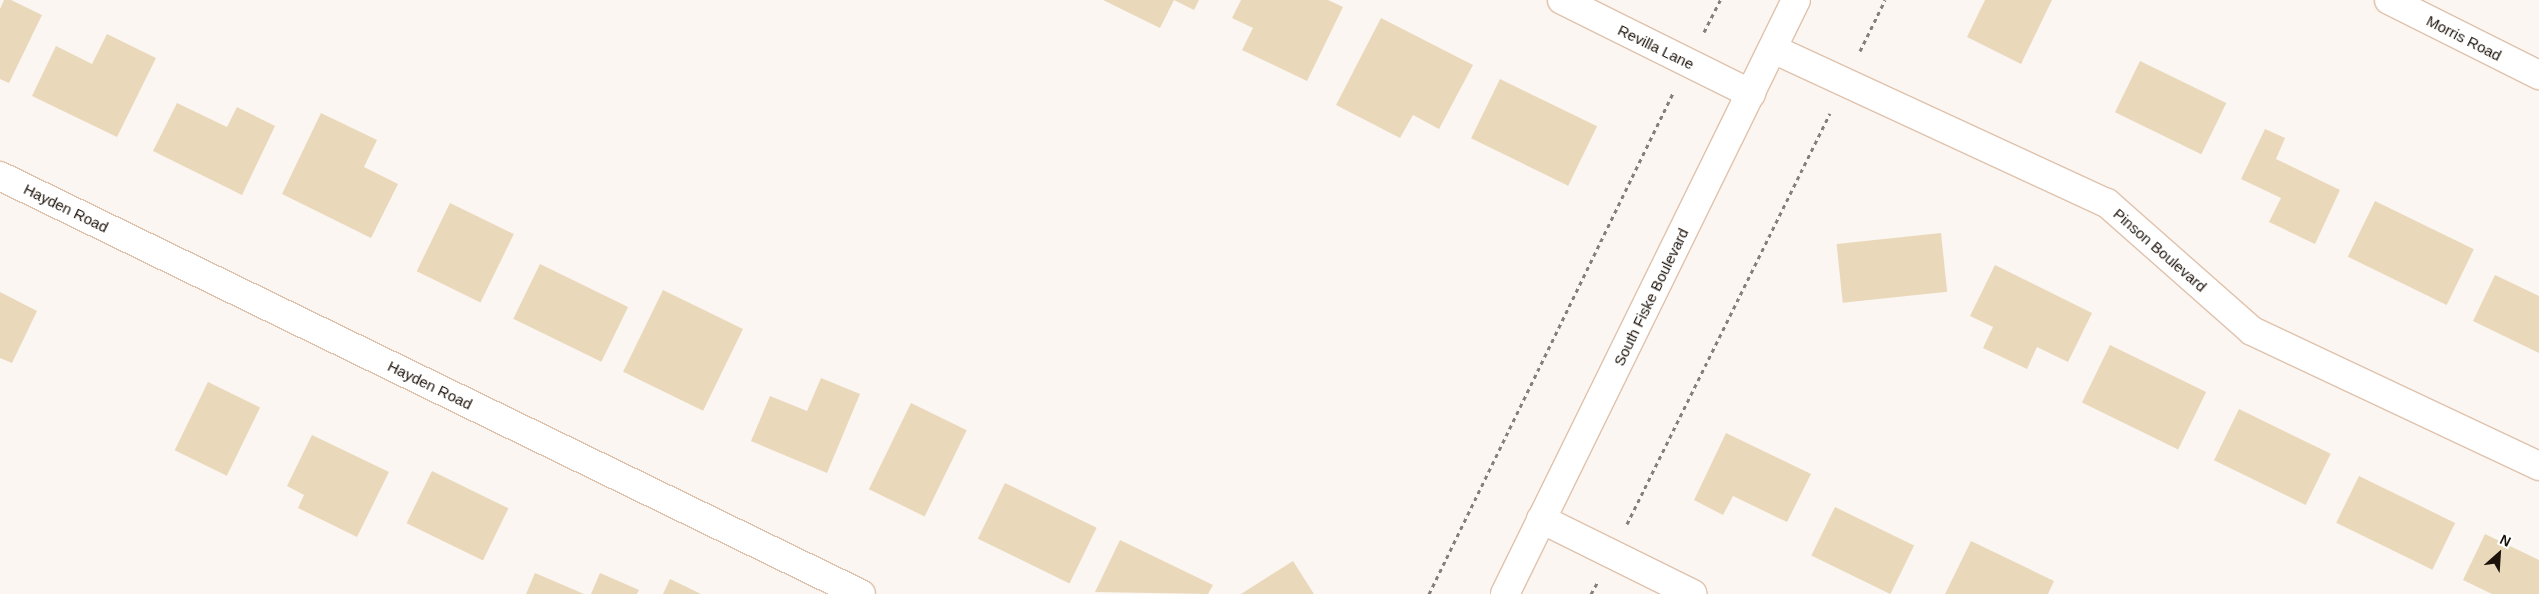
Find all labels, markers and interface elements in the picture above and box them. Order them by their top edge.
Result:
street label: Morris Road [2424,11,2504,65]
street label: Revilla Lane [1615,21,1697,73]
street label: Hayden Road [21,180,111,236]
street label: Pinson Boulevard [2110,205,2210,295]
street label: South Fiske Boulevard [1610,225,1692,369]
street label: Hayden Road [385,357,475,413]
north arrow [2474,529,2524,579]
text: N [2498,531,2514,550]

